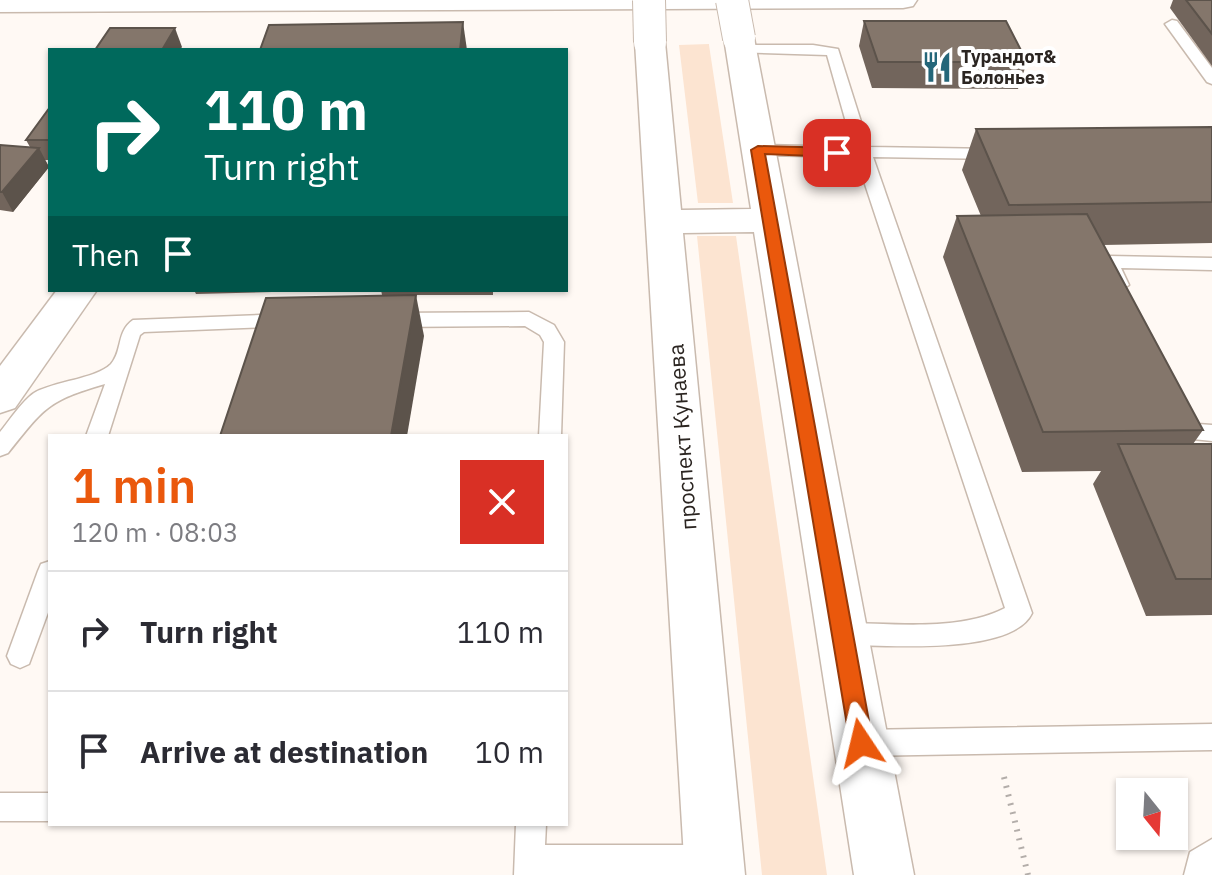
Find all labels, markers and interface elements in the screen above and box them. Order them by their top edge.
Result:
place label: Турандот& Болоньез [961,45,1056,89]
restaurant icon: Турандот& Болоньез [920,50,954,84]
text: 110 m [204,73,368,145]
icon: right [72,80,176,184]
pin [803,119,871,187]
icon: arrive [815,131,859,175]
text: Turn right [204,143,360,190]
icon: arrive [156,232,200,276]
text: Then [72,235,140,274]
street label: проспект Кунаева [661,343,702,531]
text: 1 min [72,454,196,516]
button: close [460,460,544,544]
text: 120 m · 08:03 [72,515,238,549]
icon: right [72,609,116,653]
text: Turn right [140,612,278,651]
text: 110 m [457,612,544,651]
position arrow [819,701,903,785]
icon: arrive [72,729,116,773]
text: Arrive at destination [140,732,428,771]
text: 10 m [475,732,544,771]
north arrow [1116,778,1188,850]
map controls [1116,778,1188,850]

